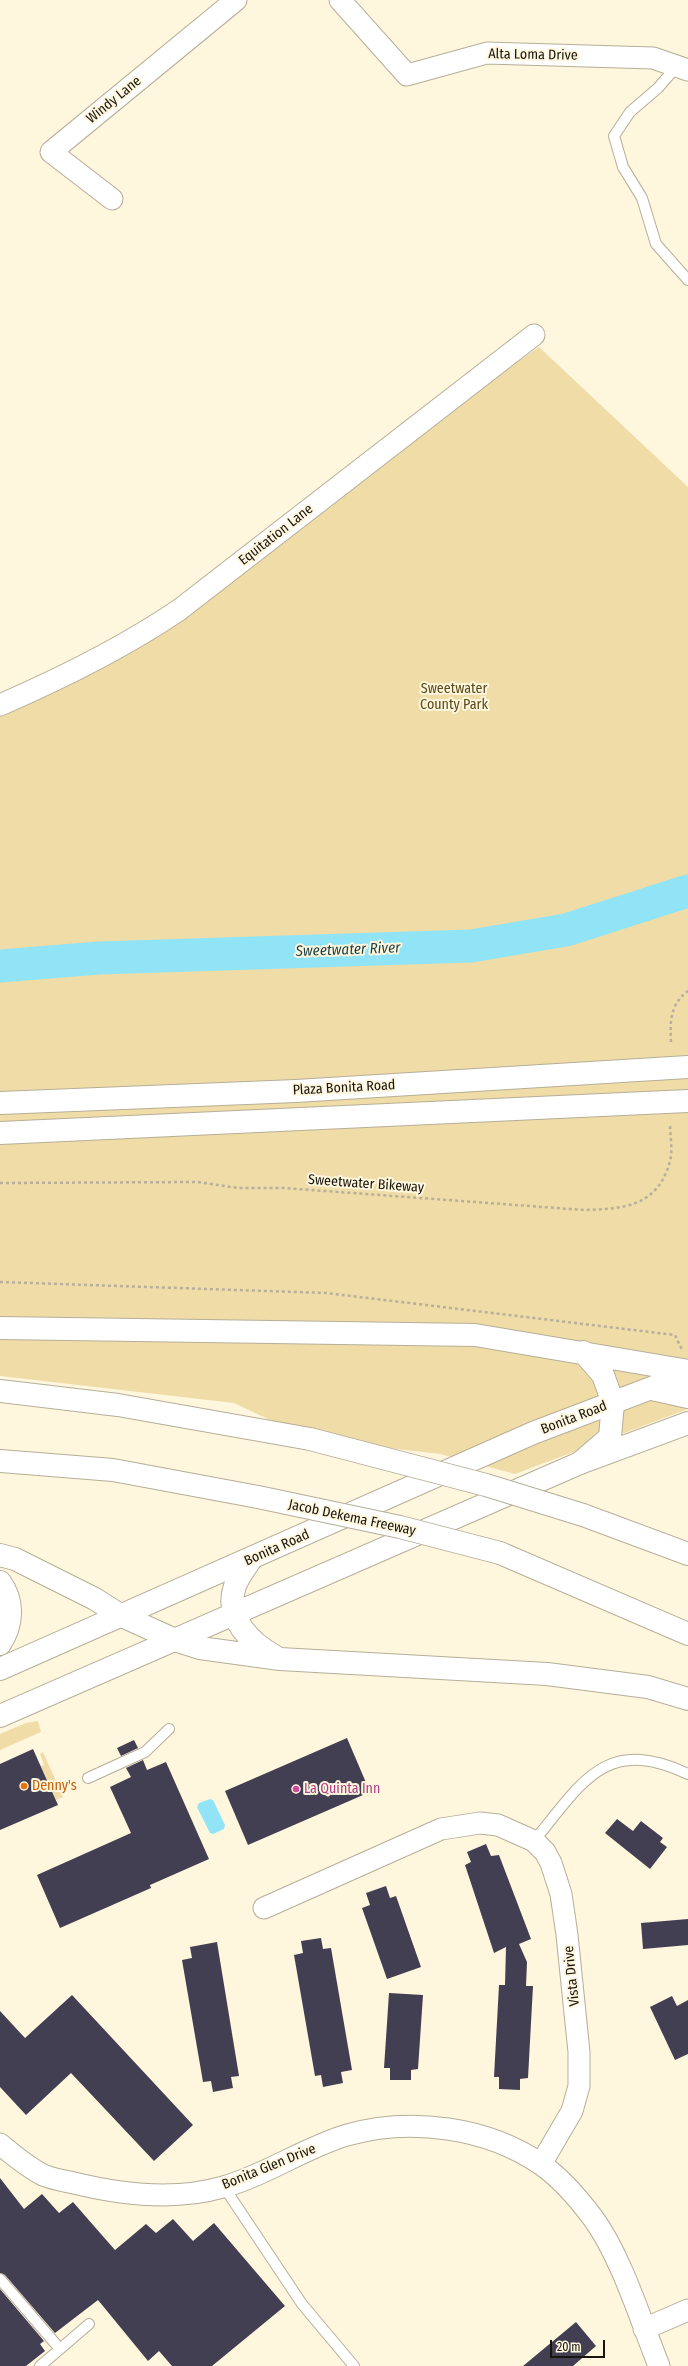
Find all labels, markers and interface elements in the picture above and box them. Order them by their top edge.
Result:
street label: Alta Loma Drive [488,46,578,64]
street label: Windy Lane [83,73,145,127]
street label: Equitation Lane [236,501,316,569]
park label: Sweetwater County Park [420,681,488,714]
water label: Sweetwater River [295,939,401,961]
street label: Plaza Bonita Road [292,1077,396,1099]
street label: Sweetwater Bikeway [307,1172,425,1196]
street label: Bonita Road [539,1398,609,1438]
street label: Jacob Dekema Freeway [287,1496,417,1540]
street label: Bonita Road [242,1526,312,1570]
place label: Denny's [32,1778,77,1794]
marker: Denny's [19,1781,29,1791]
place label: La Quinta Inn [304,1781,380,1797]
marker: La Quinta Inn [291,1784,301,1794]
street label: Vista Drive [560,1945,584,2007]
street label: Bonita Glen Drive [220,2141,318,2193]
scale bar [552,2332,607,2358]
text: 20 m [557,2340,581,2354]

